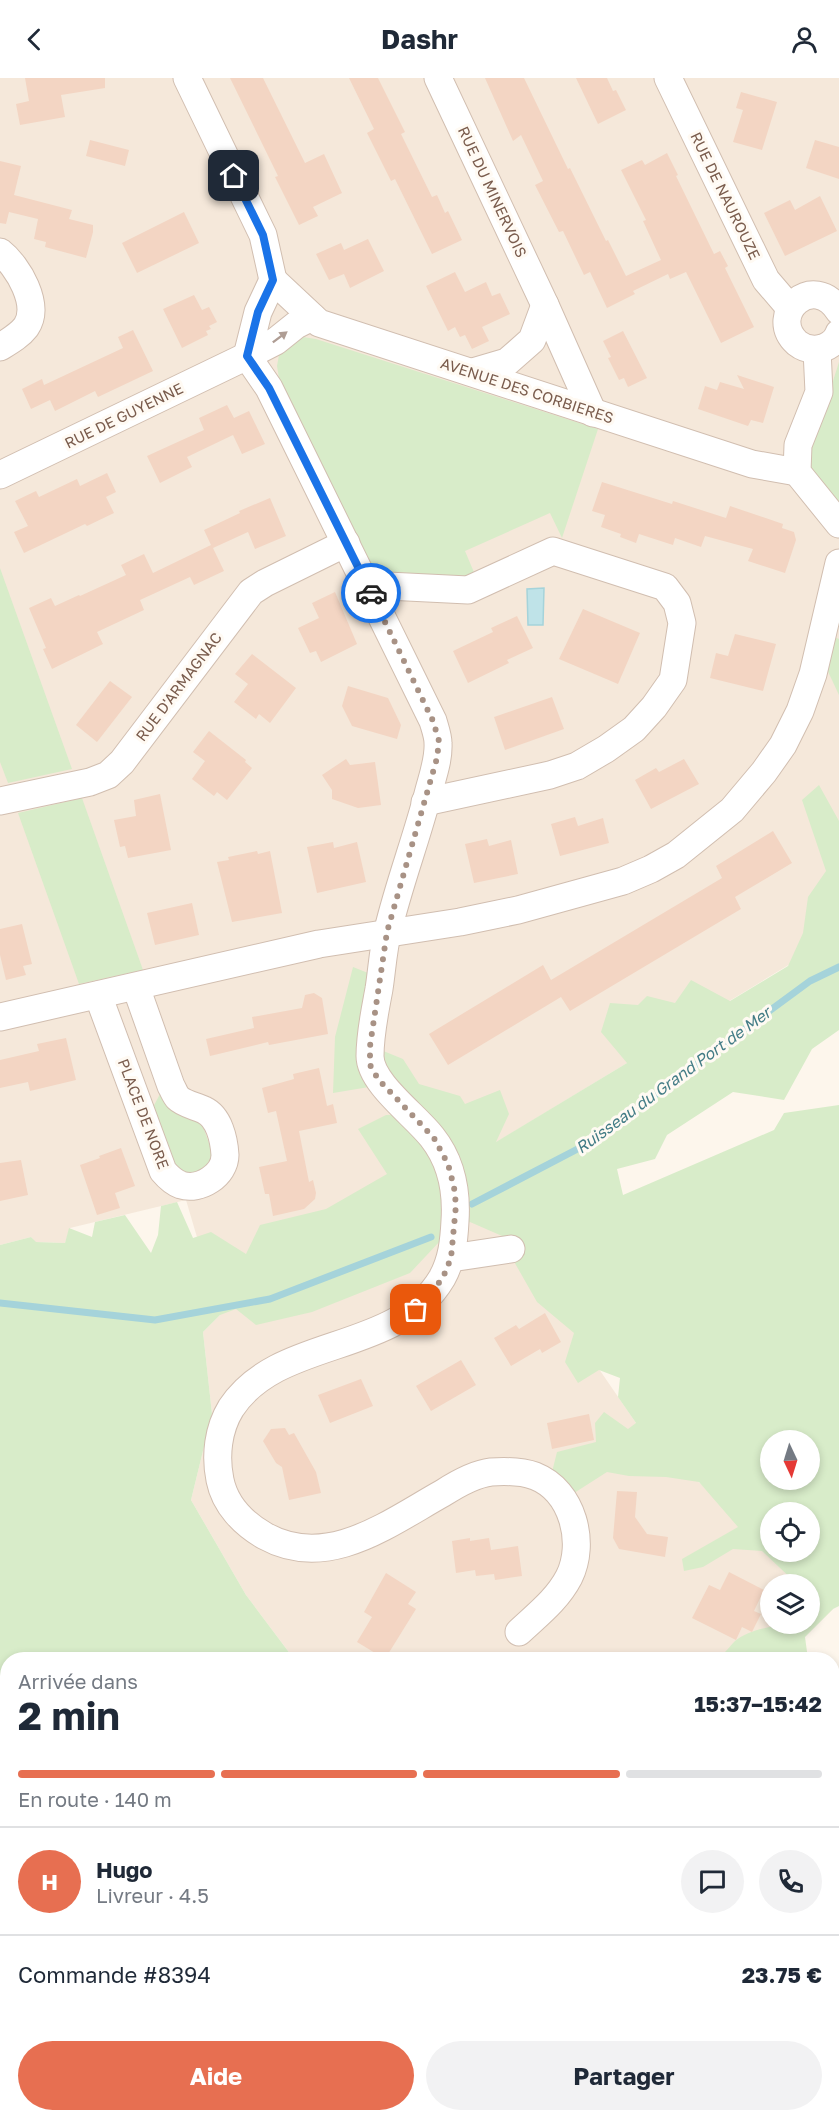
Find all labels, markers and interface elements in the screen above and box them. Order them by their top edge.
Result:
icon: back [18,23,51,56]
text: Dashr [381,23,458,55]
icon: person [788,23,821,56]
street label: RUE DU MINERVOIS [455,123,531,260]
street label: RUE DE NAUROUZE [687,129,765,262]
pin [208,150,259,201]
icon: home [217,159,250,192]
one-way arrow [272,331,288,343]
street label: AVENUE DES CORBIERES [439,354,616,426]
street label: RUE DE GUYENNE [61,379,186,452]
courier [341,563,401,623]
icon: car [355,577,388,610]
street label: RUE D'ARMAGNAC [131,629,225,744]
water label: Ruisseau du Grand Port de Mer [572,1001,777,1158]
street label: PLACE DE NORE [115,1056,173,1171]
pin [390,1284,441,1335]
icon: bag [399,1293,432,1326]
north arrow [760,1430,820,1490]
map controls [760,1430,820,1634]
button: locate [760,1502,820,1562]
button: layers [760,1574,820,1634]
text: Arrivée dans [18,1669,138,1693]
text: 15:37–15:42 [694,1690,822,1717]
text: 2 min [18,1692,120,1739]
text: En route · 140 m [18,1787,172,1811]
button: chat [681,1850,744,1913]
button: phone [759,1850,822,1913]
text: Hugo [96,1856,153,1883]
text: H [41,1868,58,1895]
text: Livreur · 4.5 [96,1883,209,1907]
text: Commande #8394 [18,1961,211,1988]
text: 23.75 € [742,1961,822,1988]
button: Aide [18,2041,414,2110]
button: Partager [426,2041,822,2110]

